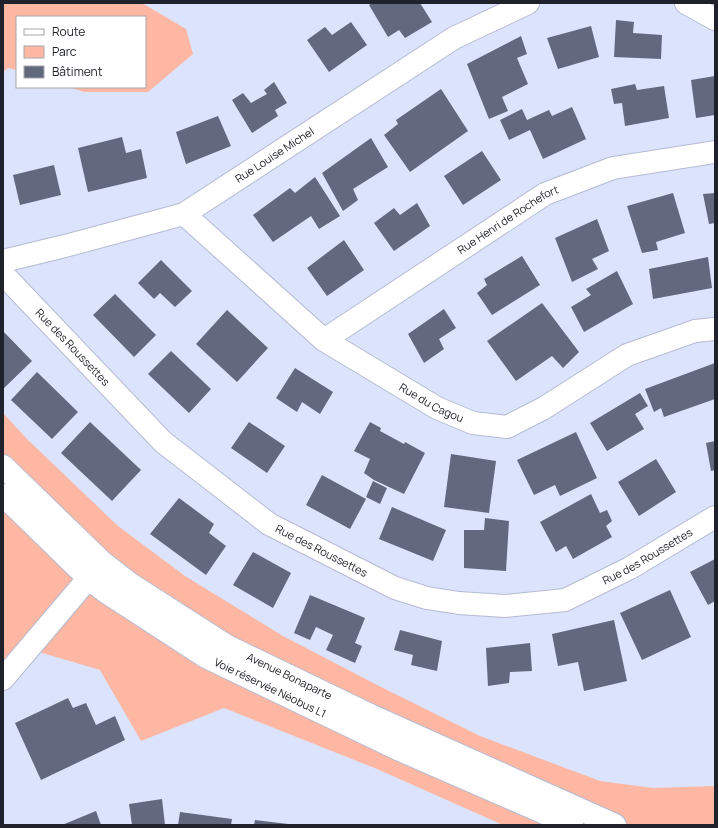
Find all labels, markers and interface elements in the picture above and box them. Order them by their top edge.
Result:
legend [16,16,146,88]
text: Route [52,23,85,40]
text: Parc [52,43,77,60]
text: Bâtiment [52,63,103,80]
street label: Rue Louise Michel [232,123,317,186]
street label: Rue Henri de Rochefort [454,182,560,257]
street label: Rue des Roussettes [33,305,114,389]
street label: Rue du Cagou [397,379,466,425]
street label: Rue des Roussettes [273,521,371,580]
street label: Rue des Roussettes [600,524,695,587]
street label: Avenue Bonaparte [245,649,335,703]
street label: Voie réservée Néobus L1 [212,654,329,721]

